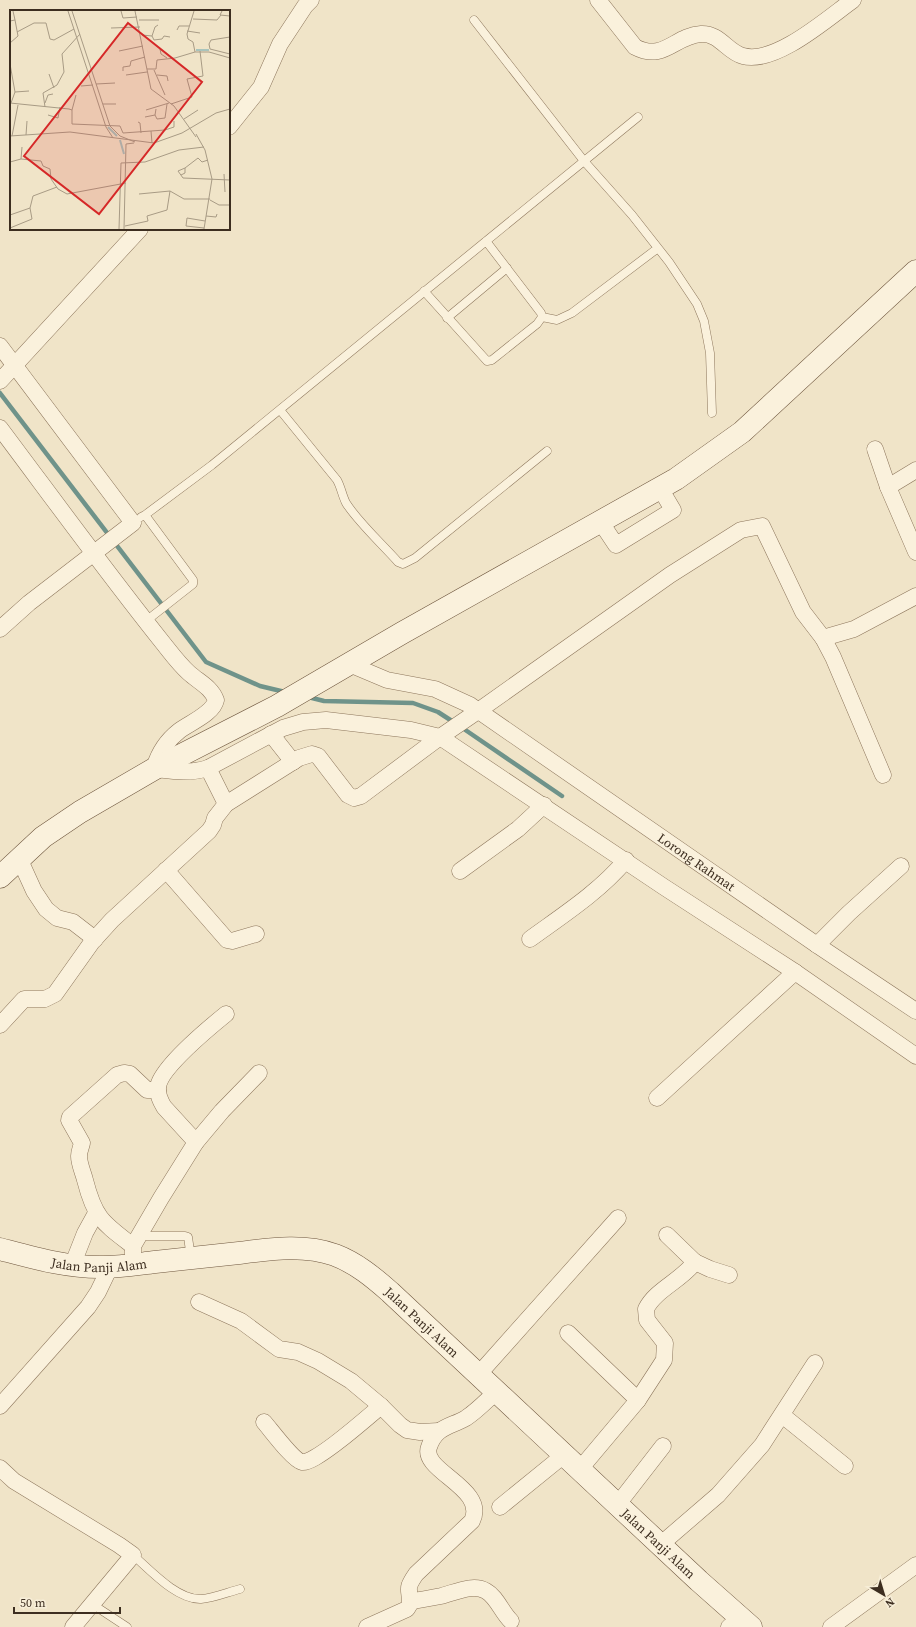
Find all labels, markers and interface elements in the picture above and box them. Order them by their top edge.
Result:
inset map [10,10,230,230]
street label: Lorong Rahmat [654,829,739,895]
street label: Jalan Panji Alam [49,1253,148,1276]
street label: Jalan Panji Alam [381,1282,463,1361]
street label: Jalan Panji Alam [617,1504,700,1582]
north arrow [864,1575,904,1615]
scale bar [14,1589,120,1615]
text: N [882,1594,898,1611]
text: 50 m [20,1595,46,1611]

